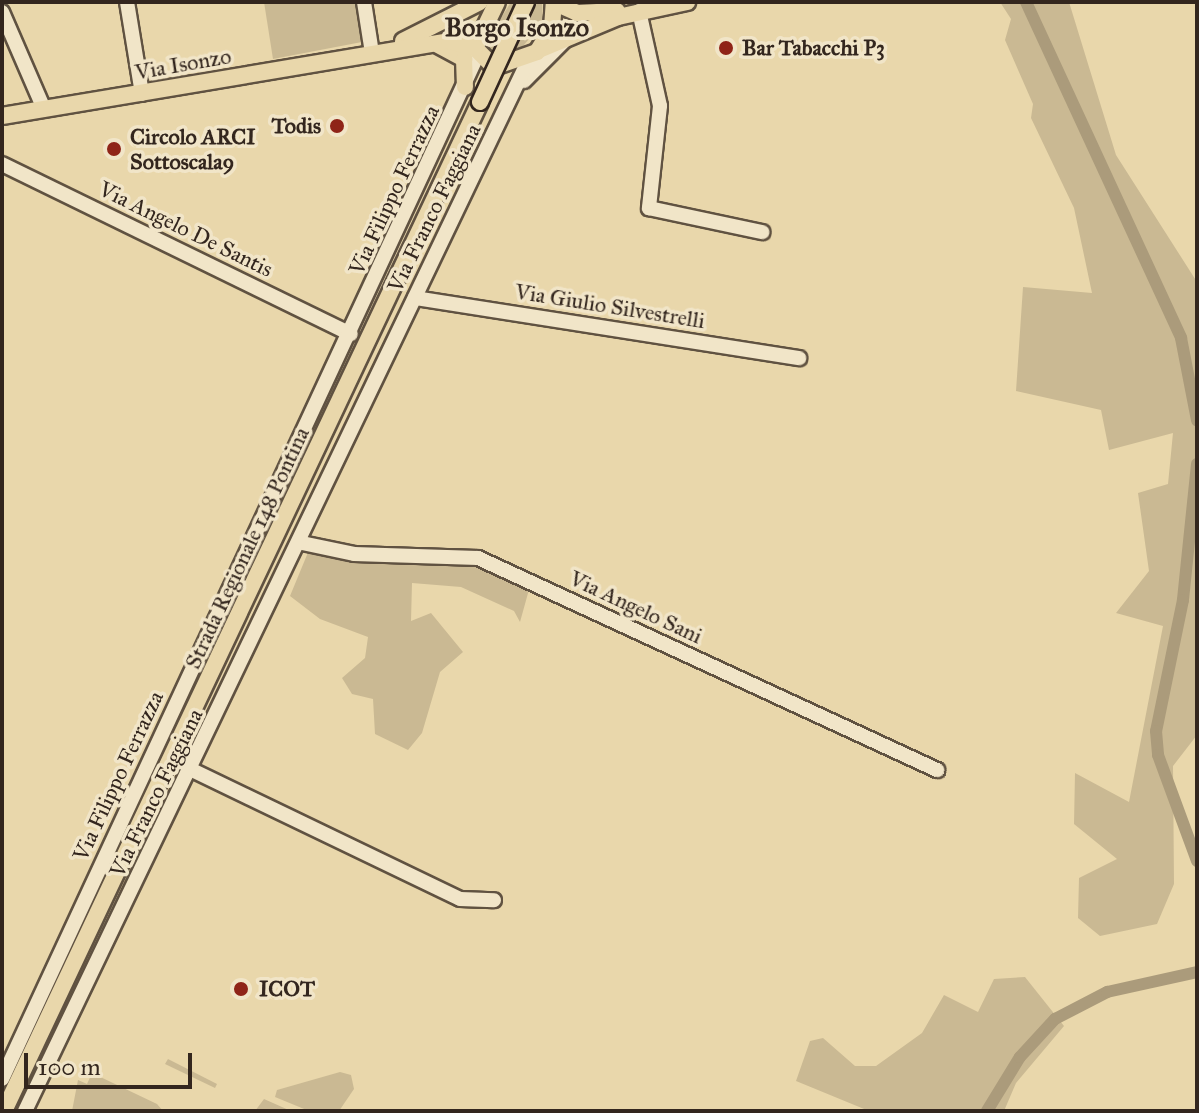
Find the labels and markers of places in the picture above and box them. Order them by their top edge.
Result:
place label: Bar Tabacchi P3 [742,35,885,61]
marker: Bar Tabacchi P3 [717,39,735,57]
place label: Todis [271,113,321,139]
marker: Todis [328,117,346,135]
place label: Circolo ARCI Sottoscala9 [130,123,256,174]
marker: Circolo ARCI Sottoscala9 [105,140,123,158]
place label: ICOT [259,976,315,1002]
marker: ICOT [230,978,252,1000]

